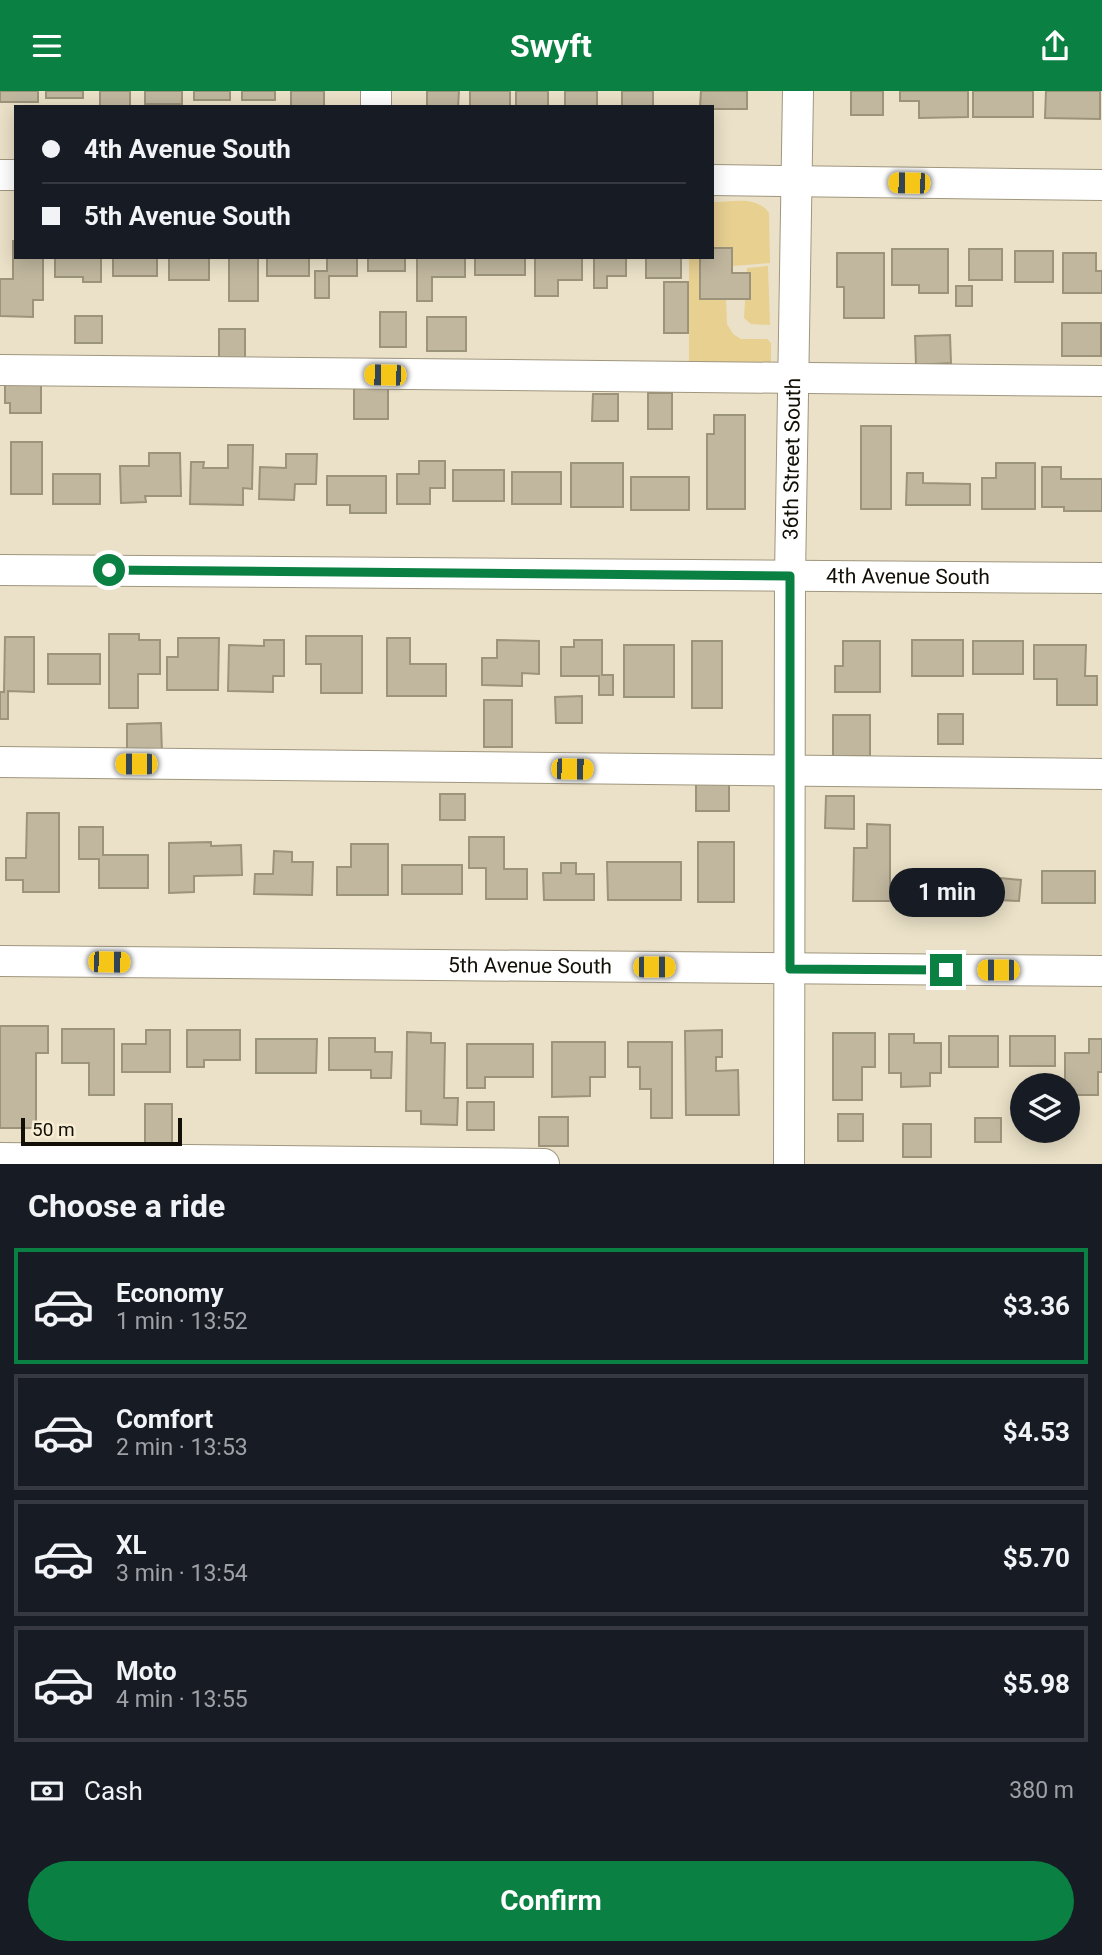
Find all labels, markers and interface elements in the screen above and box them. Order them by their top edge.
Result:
icon: menu [28,27,66,65]
text: Swyft [510,27,592,65]
icon: share [1036,27,1074,65]
text: 4th Avenue South [84,134,291,164]
car [888,172,931,194]
text: 5th Avenue South [84,201,291,231]
car [364,364,407,386]
street label: 36th Street South [779,378,805,540]
route start [93,554,125,586]
street label: 4th Avenue South [826,564,990,589]
car [116,754,158,775]
car [551,758,594,780]
callout: 1 min [888,869,1004,917]
text: 1 min [918,879,976,906]
car [88,951,131,973]
street label: 5th Avenue South [448,953,612,979]
route end [930,954,962,986]
car [634,957,676,978]
car [978,960,1020,981]
map controls [1010,1073,1080,1143]
button: layers [1010,1073,1080,1143]
scale bar [21,1115,182,1147]
text: 50 m [32,1118,75,1141]
text: Choose a ride [28,1187,225,1225]
icon: car [32,1275,95,1338]
text: Economy [116,1278,223,1308]
text: $3.36 [1003,1291,1070,1321]
text: 1 min · 13:52 [116,1308,248,1335]
icon: car [32,1401,95,1464]
text: Comfort [116,1404,213,1434]
text: $4.53 [1003,1417,1070,1447]
text: 2 min · 13:53 [116,1434,248,1461]
icon: car [32,1527,95,1590]
text: XL [116,1530,147,1560]
text: $5.70 [1003,1543,1070,1573]
text: 3 min · 13:54 [116,1560,248,1587]
icon: car [32,1653,95,1716]
text: Moto [116,1656,177,1686]
text: $5.98 [1003,1669,1070,1699]
text: 4 min · 13:55 [116,1686,248,1713]
icon: cash [28,1772,66,1810]
text: Cash [84,1776,143,1806]
text: 380 m [1009,1777,1074,1804]
button: Confirm [28,1861,1074,1941]

